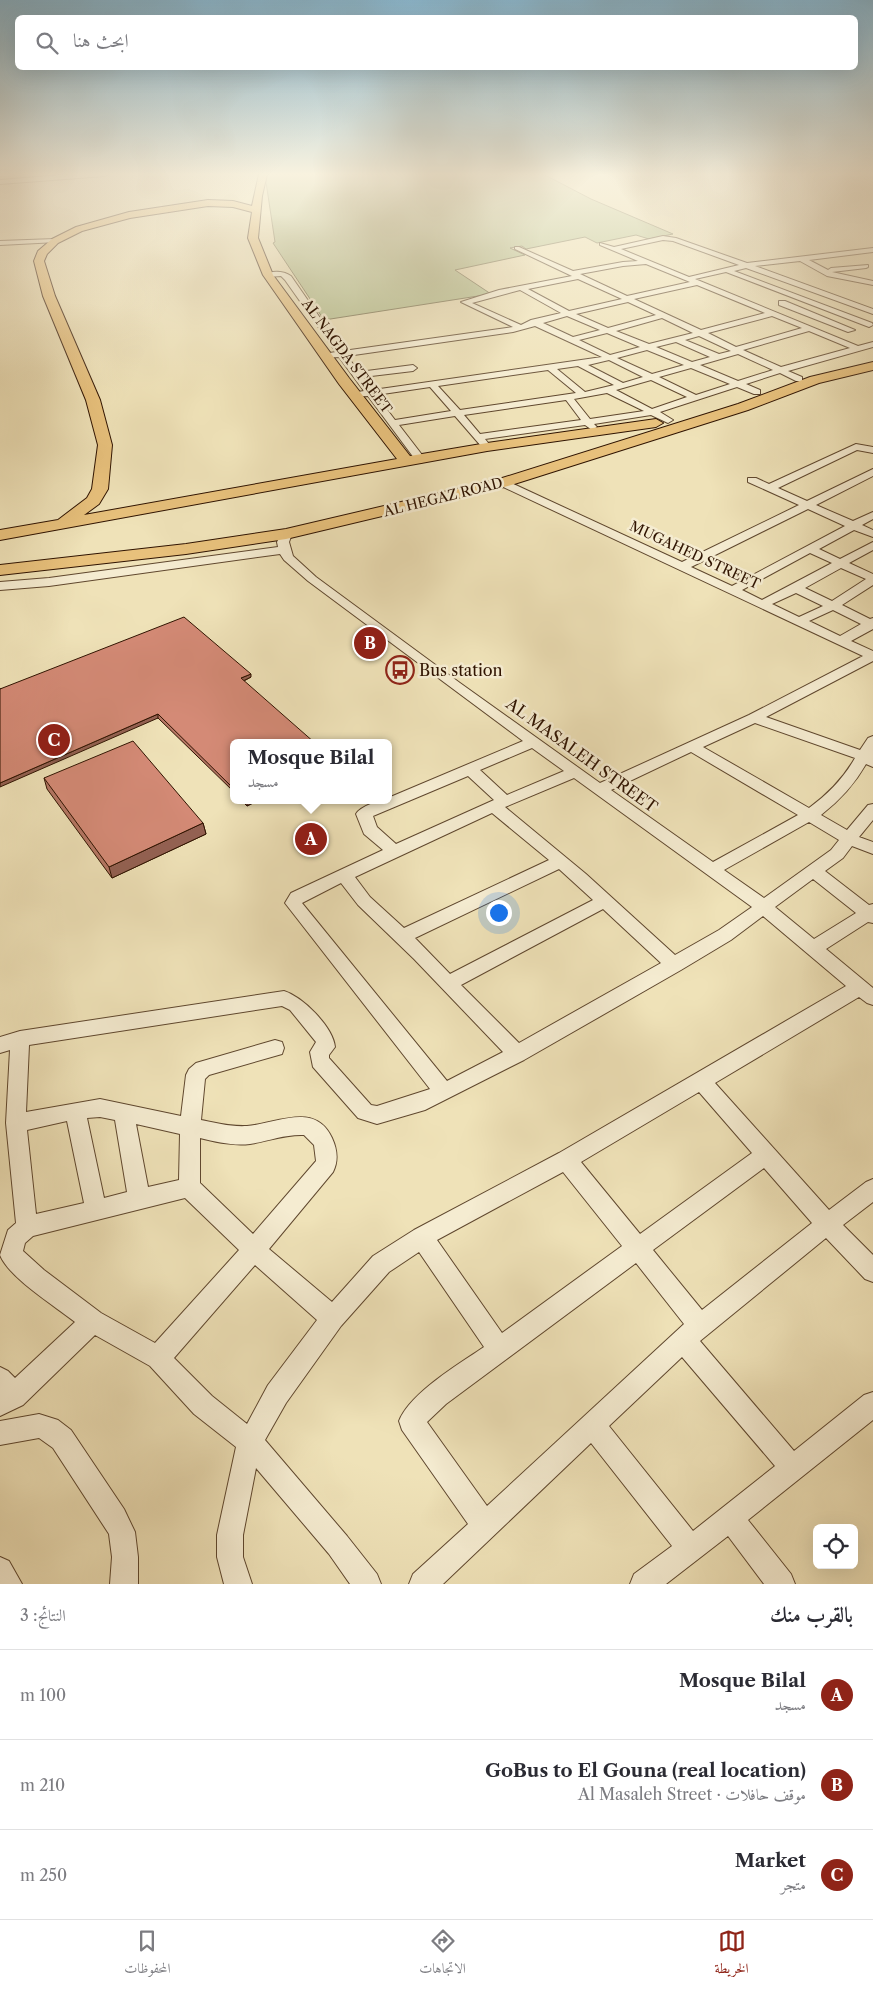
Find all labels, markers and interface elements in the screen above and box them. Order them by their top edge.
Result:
search box [15,15,858,70]
icon: search [33,29,61,57]
text: ابحث هنا [73,29,129,52]
street label: AL NAGDA STREET [297,294,396,417]
street label: AL HEGAZ ROAD [381,473,504,521]
street label: MUGAHED STREET [627,517,764,593]
pin: B [354,624,386,662]
bus stop icon: Bus station [385,655,415,685]
place label: Bus station [419,660,503,680]
street label: AL MASALEH STREET [502,693,662,817]
pin: C [38,721,70,759]
popup [230,739,392,804]
text: Mosque Bilal [247,746,375,769]
text: مسجد [247,771,279,791]
pin: A [295,820,327,858]
your location [486,900,512,926]
map controls [813,1524,858,1569]
button: locate [813,1524,858,1569]
text: بالقرب منك [770,1602,853,1627]
text: النتائج: 3 [20,1605,66,1625]
text: Mosque Bilal [679,1669,806,1692]
text: 100 m [20,1685,66,1705]
text: A [831,1685,843,1705]
text: مسجد [775,1694,806,1714]
text: GoBus to El Gouna (real location) [485,1759,806,1782]
text: 210 m [20,1775,65,1795]
text: B [831,1775,843,1795]
text: موقف حافلات · Al Masaleh Street [578,1784,806,1804]
text: Market [735,1849,806,1872]
text: 250 m [20,1865,67,1885]
text: C [831,1865,843,1885]
text: متجر [781,1874,806,1894]
tab: المحفوظات [124,1927,171,1982]
tab: الاتجاهات [419,1927,466,1982]
tab: الخريطة [715,1927,749,1982]

